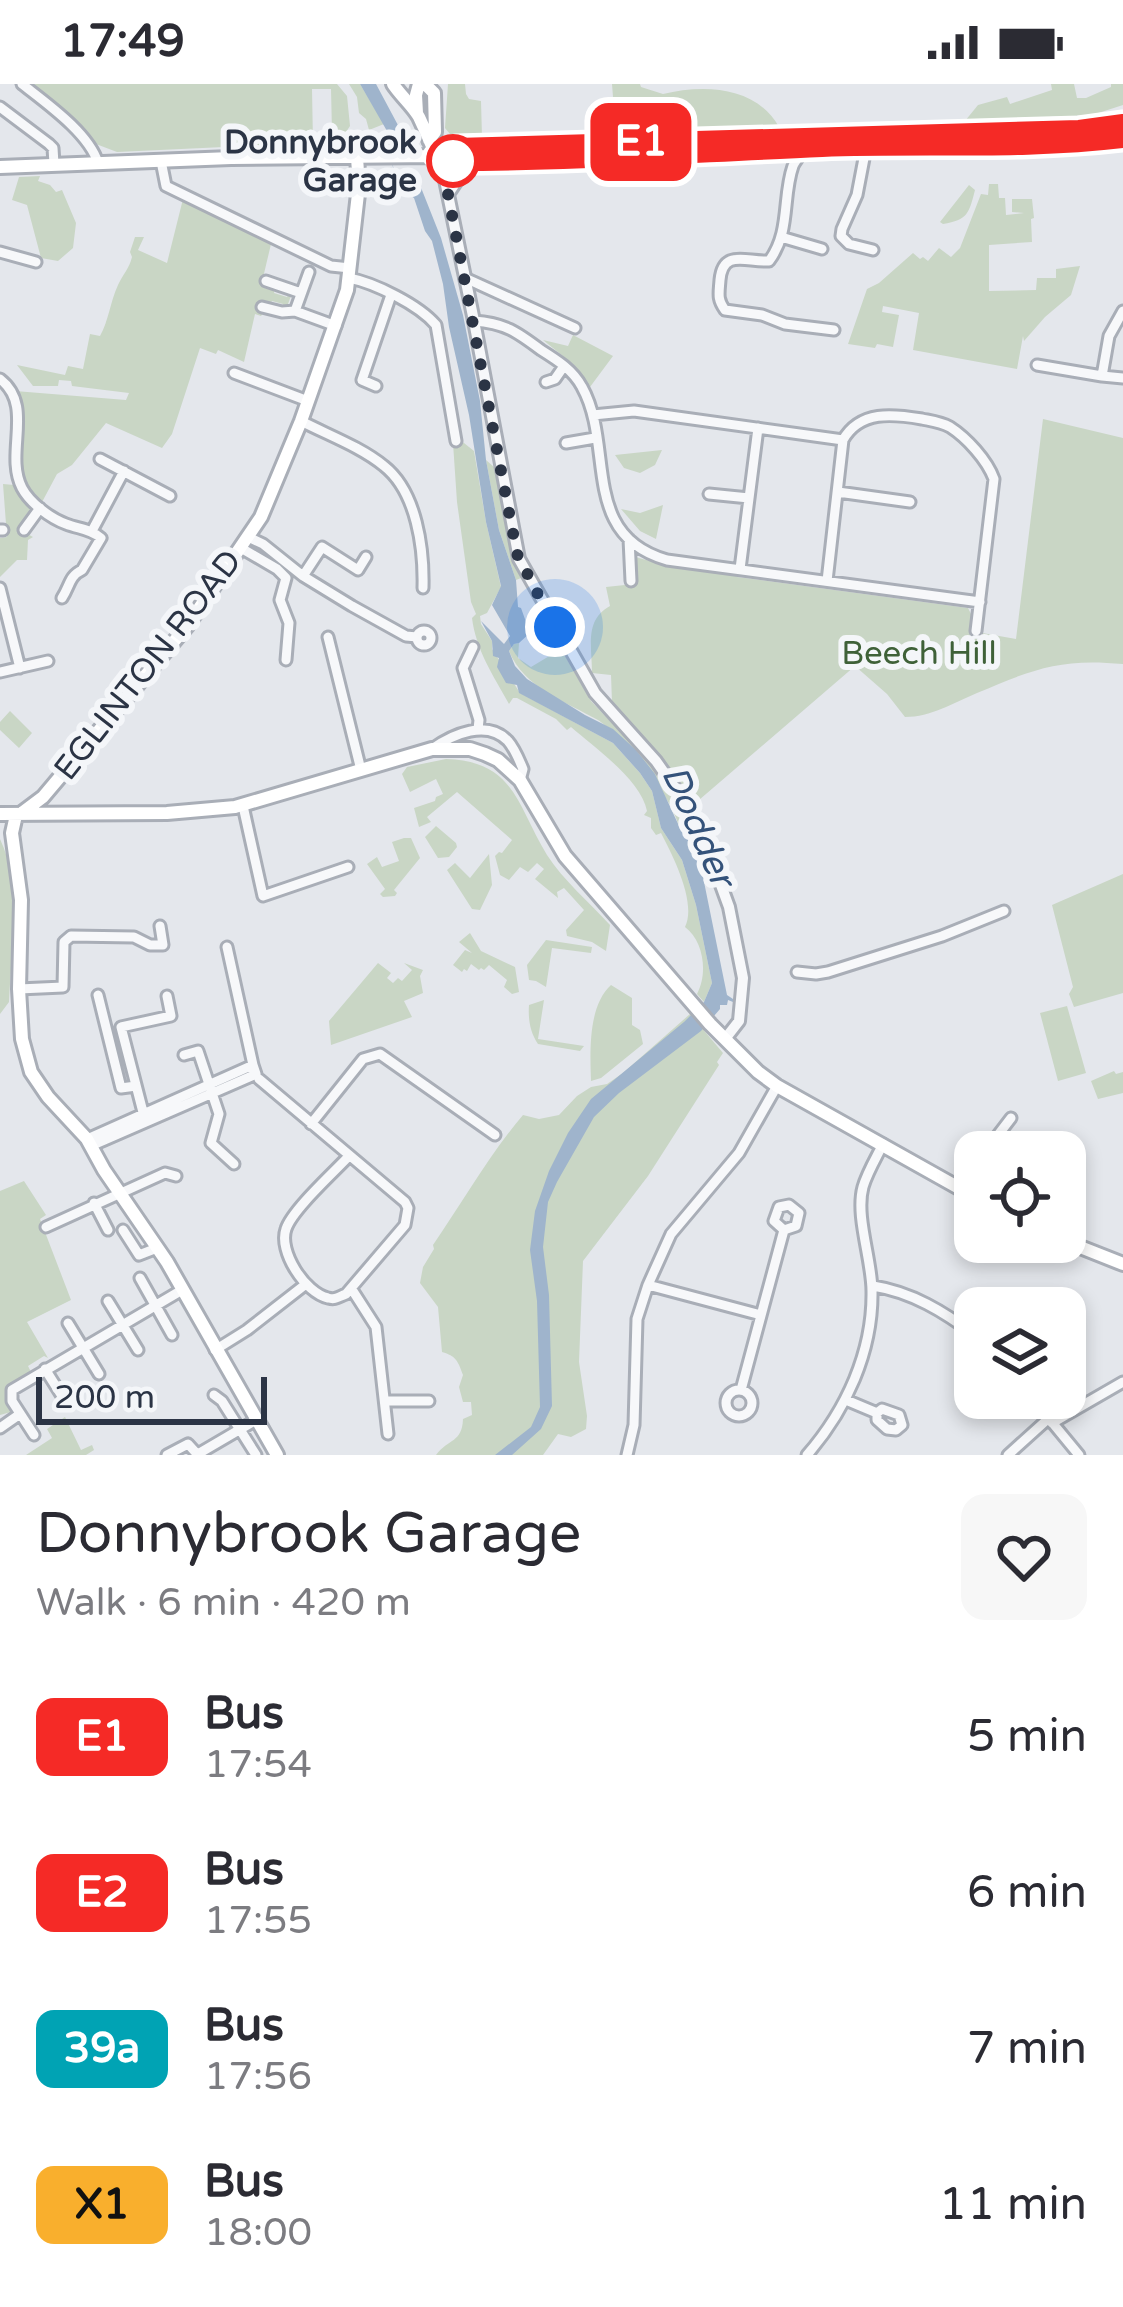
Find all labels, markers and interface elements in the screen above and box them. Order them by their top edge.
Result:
text: 17:49 [60,15,185,69]
line badge: E1 [587,103,695,181]
text: E1 [614,116,668,167]
place label: Donnybrook Garage [224,123,417,200]
marker: Donnybrook Garage [428,136,478,186]
street label: EGLINTON ROAD [46,542,250,788]
your location [525,597,585,657]
park label: Beech Hill [841,634,997,673]
water label: Dodder [652,759,745,897]
map controls [954,1131,1086,1419]
button: locate [954,1131,1086,1263]
button: layers [954,1287,1086,1419]
scale bar [36,1371,267,1424]
text: 200 m [54,1378,155,1417]
button: heart [961,1494,1087,1620]
text: Donnybrook Garage [36,1500,581,1568]
text: Walk · 6 min · 420 m [36,1579,411,1626]
text: Bus [204,1687,284,1741]
text: 5 min [967,1710,1087,1764]
text: E1 [75,1711,129,1762]
text: 17:54 [204,1741,312,1788]
text: Bus [204,1843,284,1897]
text: 6 min [967,1866,1087,1920]
text: E2 [75,1867,129,1918]
text: 17:55 [204,1897,312,1944]
text: Bus [204,1999,284,2053]
text: 7 min [967,2022,1087,2076]
text: 39a [64,2023,140,2074]
text: 17:56 [204,2053,312,2100]
text: Bus [204,2155,284,2209]
text: 11 min [939,2178,1087,2232]
text: X1 [75,2179,129,2230]
text: 18:00 [204,2209,312,2256]

